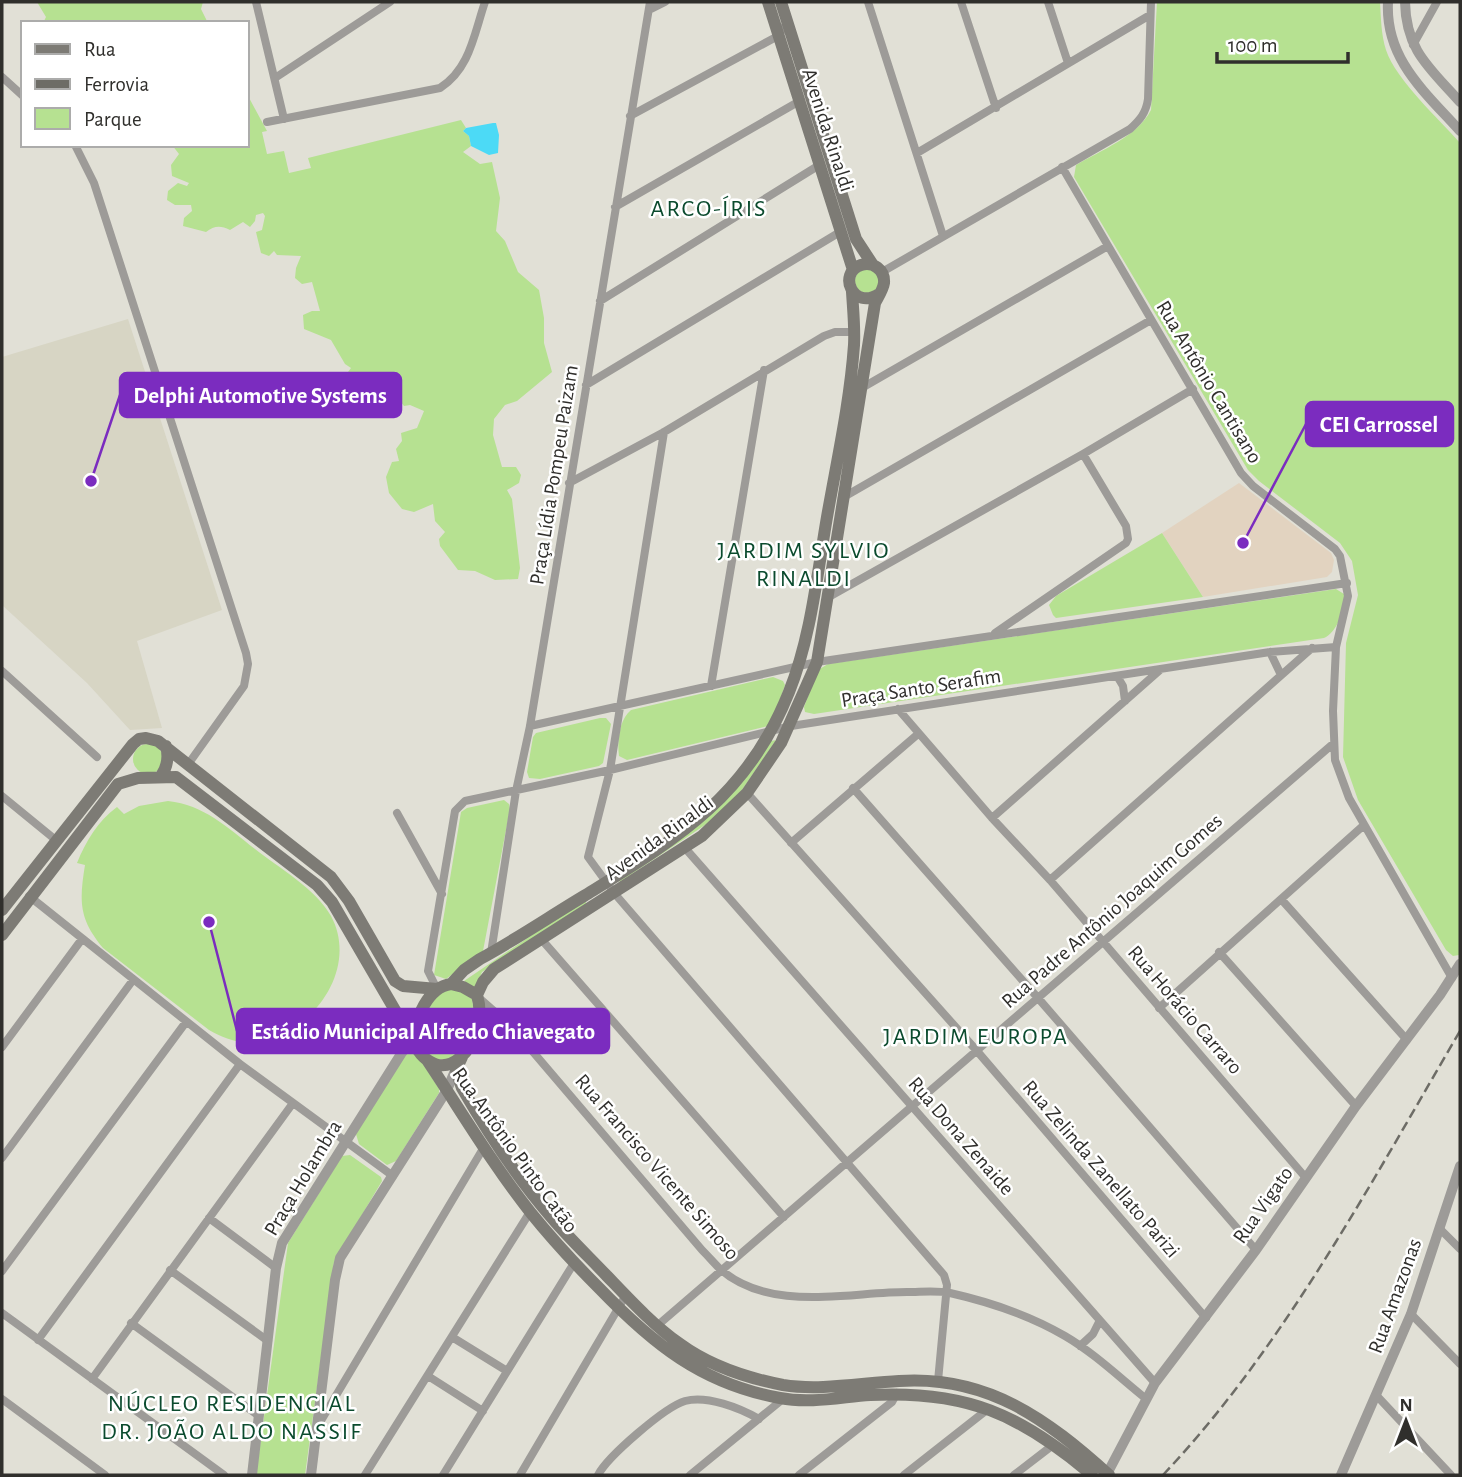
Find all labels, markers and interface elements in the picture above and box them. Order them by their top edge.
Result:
legend [21,21,248,147]
scale bar [1217,21,1348,65]
text: 100 m [1228,35,1278,56]
text: Rua [84,39,116,60]
street label: Avenida Rinaldi [798,66,858,194]
text: Ferrovia [84,74,150,95]
text: Parque [84,109,142,130]
district label: ARCO-ÍRIS [651,195,767,221]
street label: Rua Antônio Cantisano [1152,297,1266,467]
street label: Praça Lídia Pompeu Paizam [526,364,582,586]
callout: Delphi Automotive Systems [120,373,401,417]
text: Delphi Automotive Systems [133,385,387,408]
callout: CEI Carrossel [1306,402,1453,446]
text: CEI Carrossel [1320,414,1438,437]
district label: JARDIM SYLVIO RINALDI [717,539,891,591]
street label: Praça Santo Serafim [840,665,1002,711]
street label: Avenida Rinaldi [601,792,717,884]
street label: Rua Padre Antônio Joaquim Gomes [998,810,1226,1012]
street label: Rua Horácio Carraro [1124,942,1246,1078]
callout: Estádio Municipal Alfredo Chiavegato [237,1009,609,1053]
text: Estádio Municipal Alfredo Chiavegato [251,1021,595,1044]
district label: JARDIM EUROPA [883,1025,1069,1049]
street label: Rua Antônio Pinto Catão [448,1064,582,1236]
street label: Rua Francisco Vicente Simoso [571,1070,743,1264]
street label: Rua Dona Zenaide [904,1073,1018,1199]
street label: Rua Zelinda Zanellato Parizi [1019,1076,1183,1262]
street label: Praça Holambra [260,1116,346,1239]
street label: Rua Vigato [1229,1163,1297,1247]
street label: Rua Amazonas [1365,1236,1425,1356]
north arrow [1371,1386,1441,1456]
district label: NÚCLEO RESIDENCIAL DR. JOÃO ALDO NASSIF [101,1390,363,1444]
text: N [1399,1396,1413,1415]

